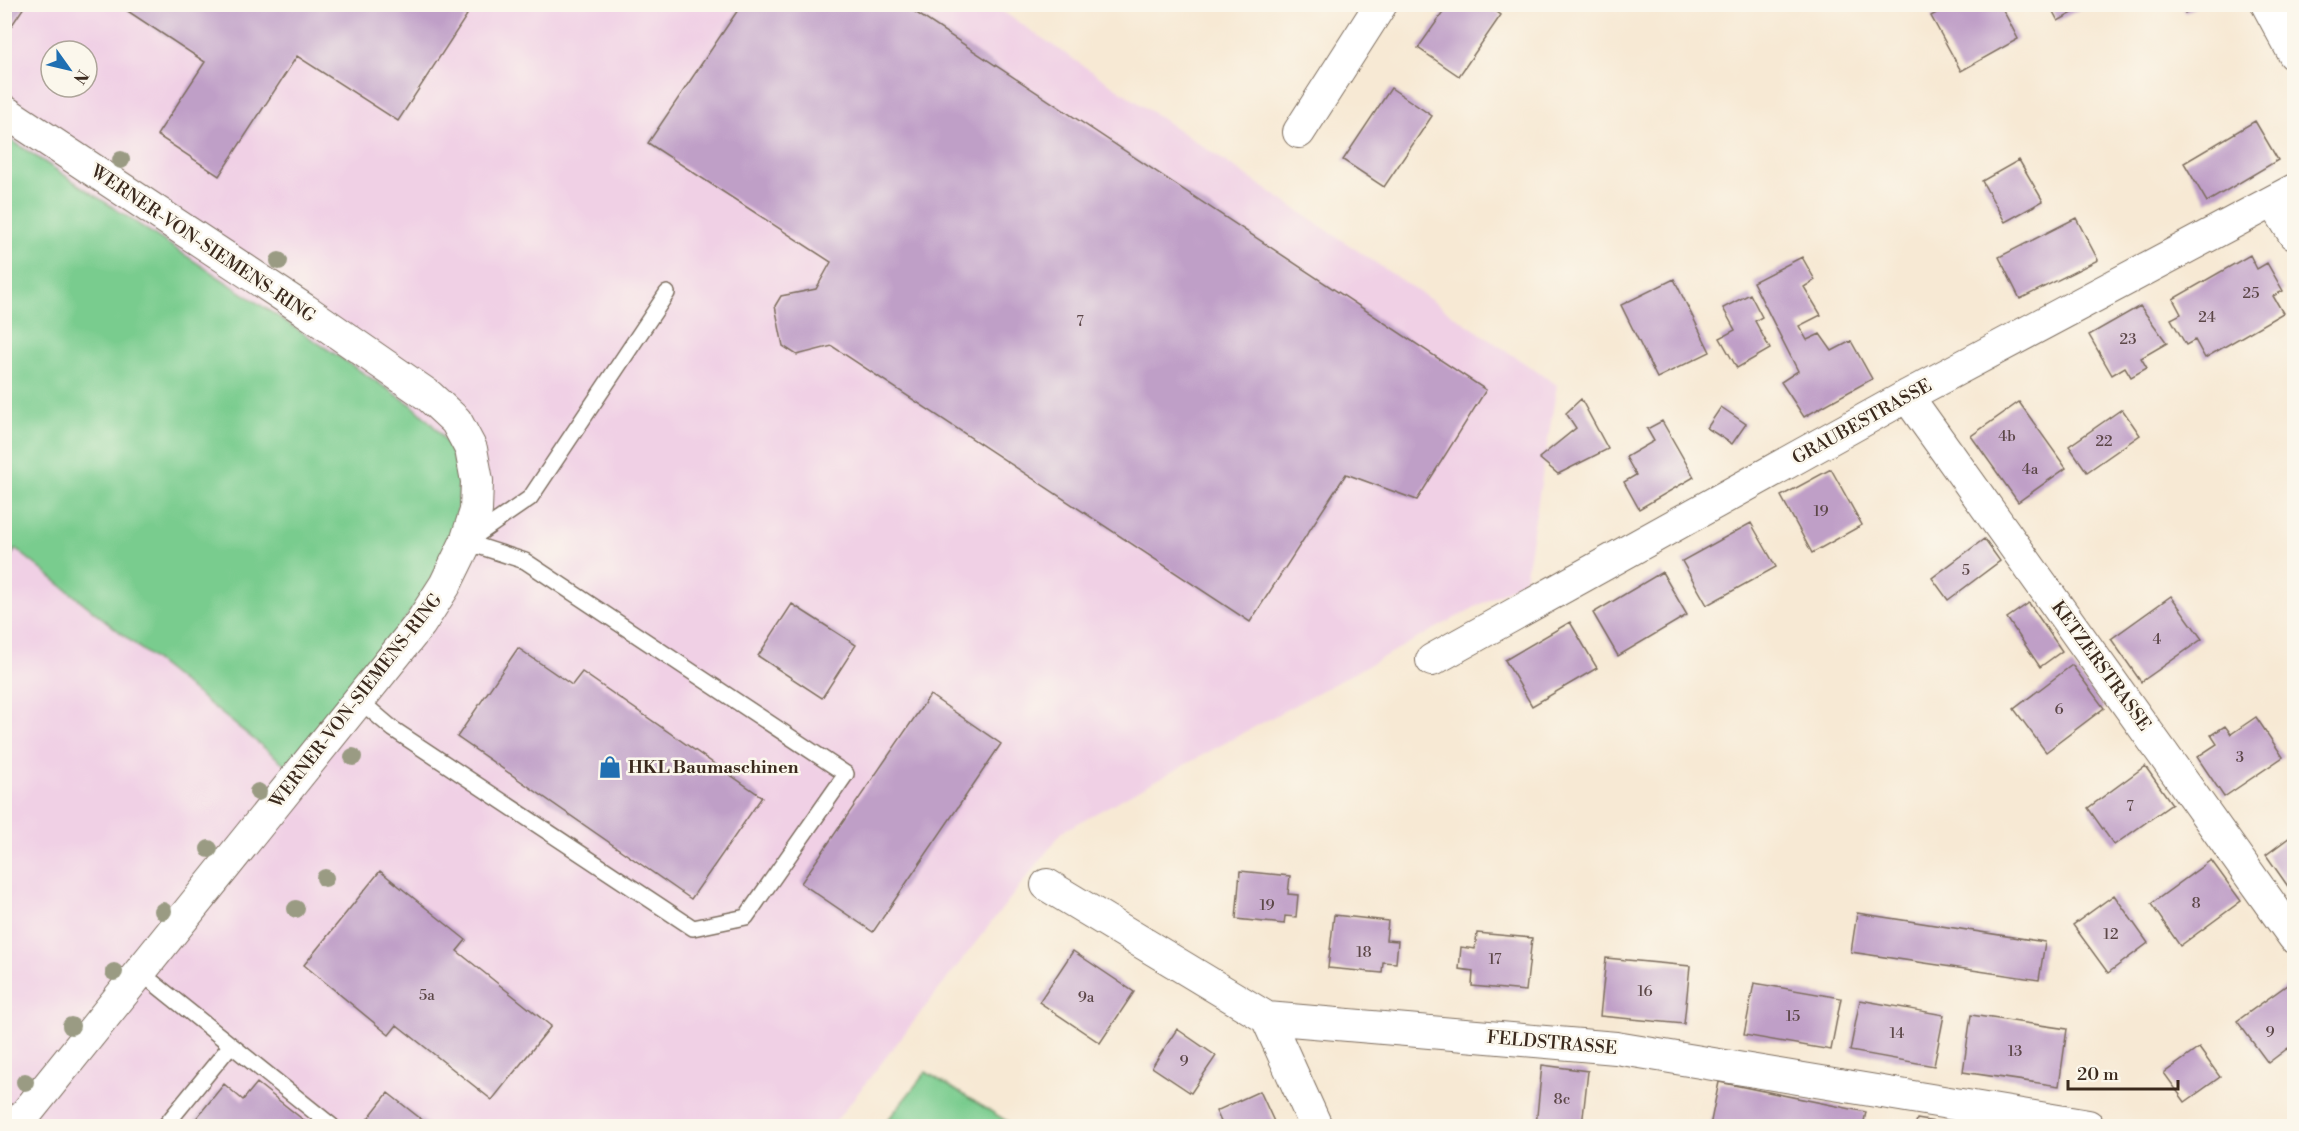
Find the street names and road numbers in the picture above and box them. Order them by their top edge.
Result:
street label: WERNER-VON-SIEMENS-RING [85,159,320,328]
street label: GRAUBESTRASSE [1788,374,1936,470]
street label: WERNER-VON-SIEMENS-RING [264,588,447,814]
street label: KETZERSTRASSE [2046,596,2156,736]
street label: FELDSTRASSE [1486,1026,1618,1060]

